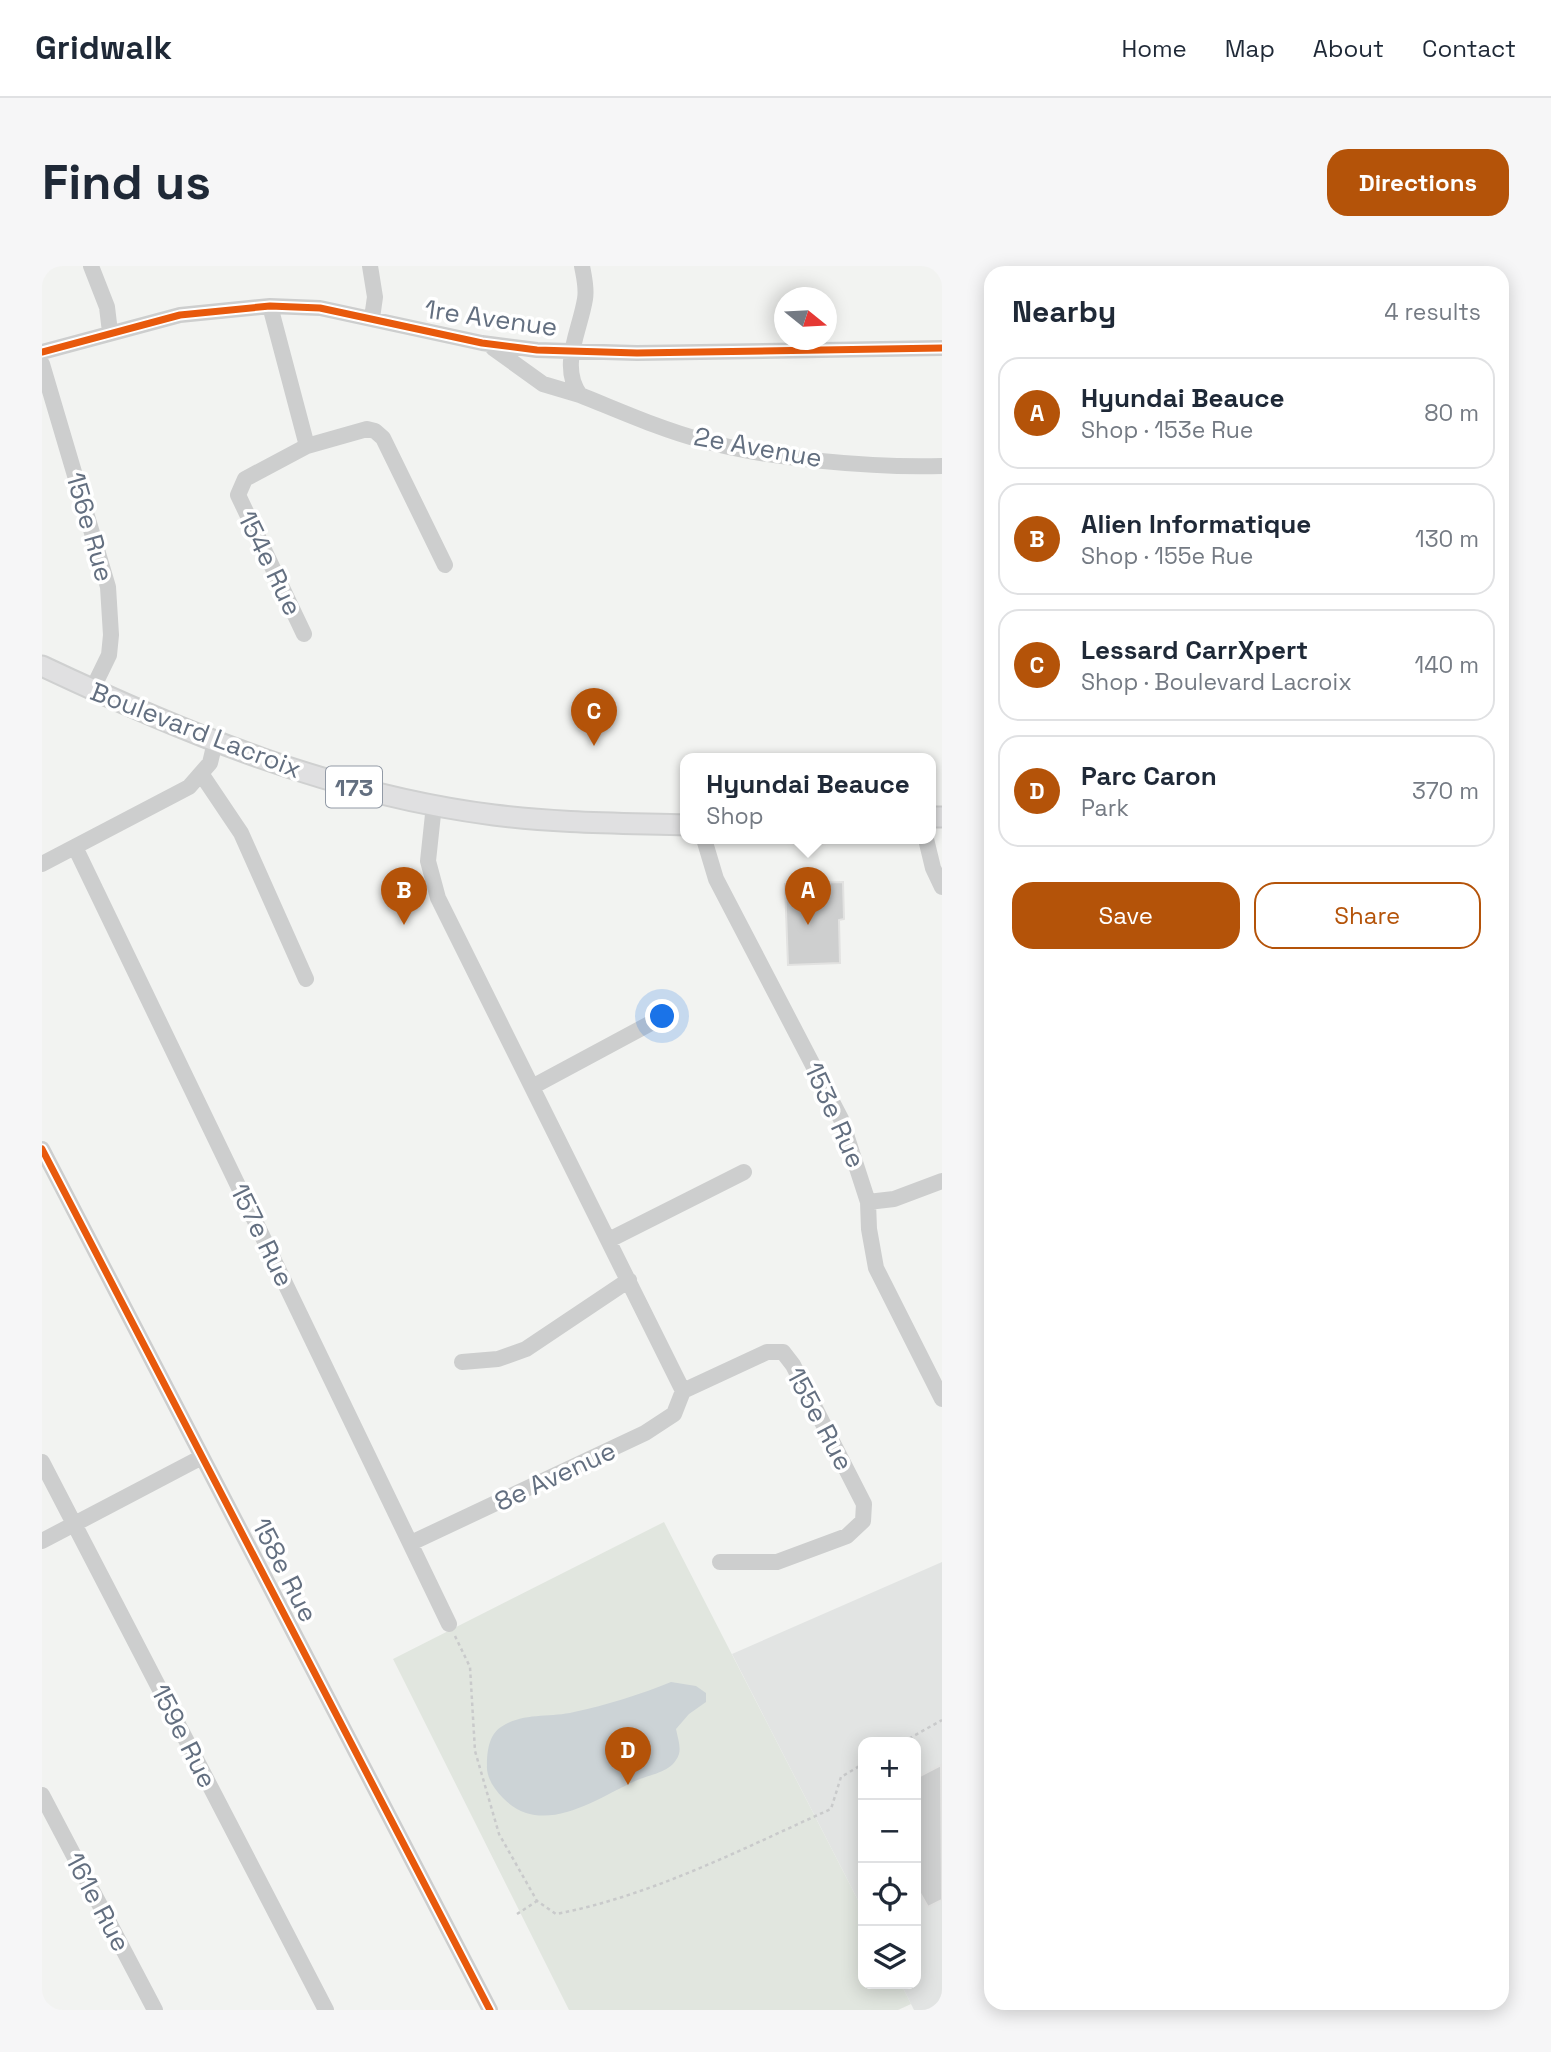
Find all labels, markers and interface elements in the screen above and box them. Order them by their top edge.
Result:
text: Gridwalk [35,27,172,69]
text: Home [1121,33,1187,64]
text: Map [1225,33,1275,64]
text: About [1313,33,1384,64]
text: Contact [1422,33,1516,64]
button: Directions [1327,149,1509,216]
text: Find us [42,151,211,213]
north arrow [774,287,837,350]
street label: 1re Avenue [422,292,560,344]
text: Nearby [1012,292,1116,331]
text: 4 results [1384,297,1481,327]
text: Hyundai Beauce [1081,381,1284,415]
text: A [1030,398,1044,428]
text: 80 m [1424,398,1479,428]
text: Shop · 153e Rue [1081,415,1253,445]
street label: 2e Avenue [691,419,825,475]
street label: 156e Rue [58,468,122,586]
street label: 154e Rue [230,505,310,621]
text: Alien Informatique [1081,507,1311,541]
text: B [1029,524,1045,554]
text: 130 m [1415,524,1479,554]
text: Shop · 155e Rue [1081,541,1253,571]
text: Lessard CarrXpert [1081,633,1308,667]
text: C [1030,650,1044,680]
text: 140 m [1415,650,1479,680]
text: Shop · Boulevard Lacroix [1081,667,1352,697]
street label: Boulevard Lacroix [86,674,306,786]
pin: C [571,688,617,746]
popup [680,753,936,844]
text: Parc Caron [1081,759,1217,793]
road number: 173 [326,766,382,808]
text: Hyundai Beauce [706,767,910,801]
text: D [1029,776,1045,806]
text: 370 m [1412,776,1479,806]
text: Park [1081,793,1129,823]
text: Shop [706,801,764,831]
pin: B [381,867,427,925]
pin: A [785,867,831,925]
button: Save [1012,882,1240,949]
button: Share [1254,882,1481,949]
your location [645,999,679,1033]
street label: 153e Rue [797,1057,873,1173]
street label: 157e Rue [222,1178,302,1292]
street label: 155e Rue [779,1362,861,1476]
street label: 8e Avenue [489,1433,621,1519]
street label: 158e Rue [244,1512,326,1628]
street label: 159e Rue [143,1678,225,1794]
pin: D [605,1727,651,1785]
map controls [858,1737,921,1989]
button: + [858,1737,921,1800]
button: − [858,1800,921,1863]
street label: 161e Rue [58,1847,138,1957]
button: locate [858,1863,921,1926]
button: layers [858,1926,921,1989]

